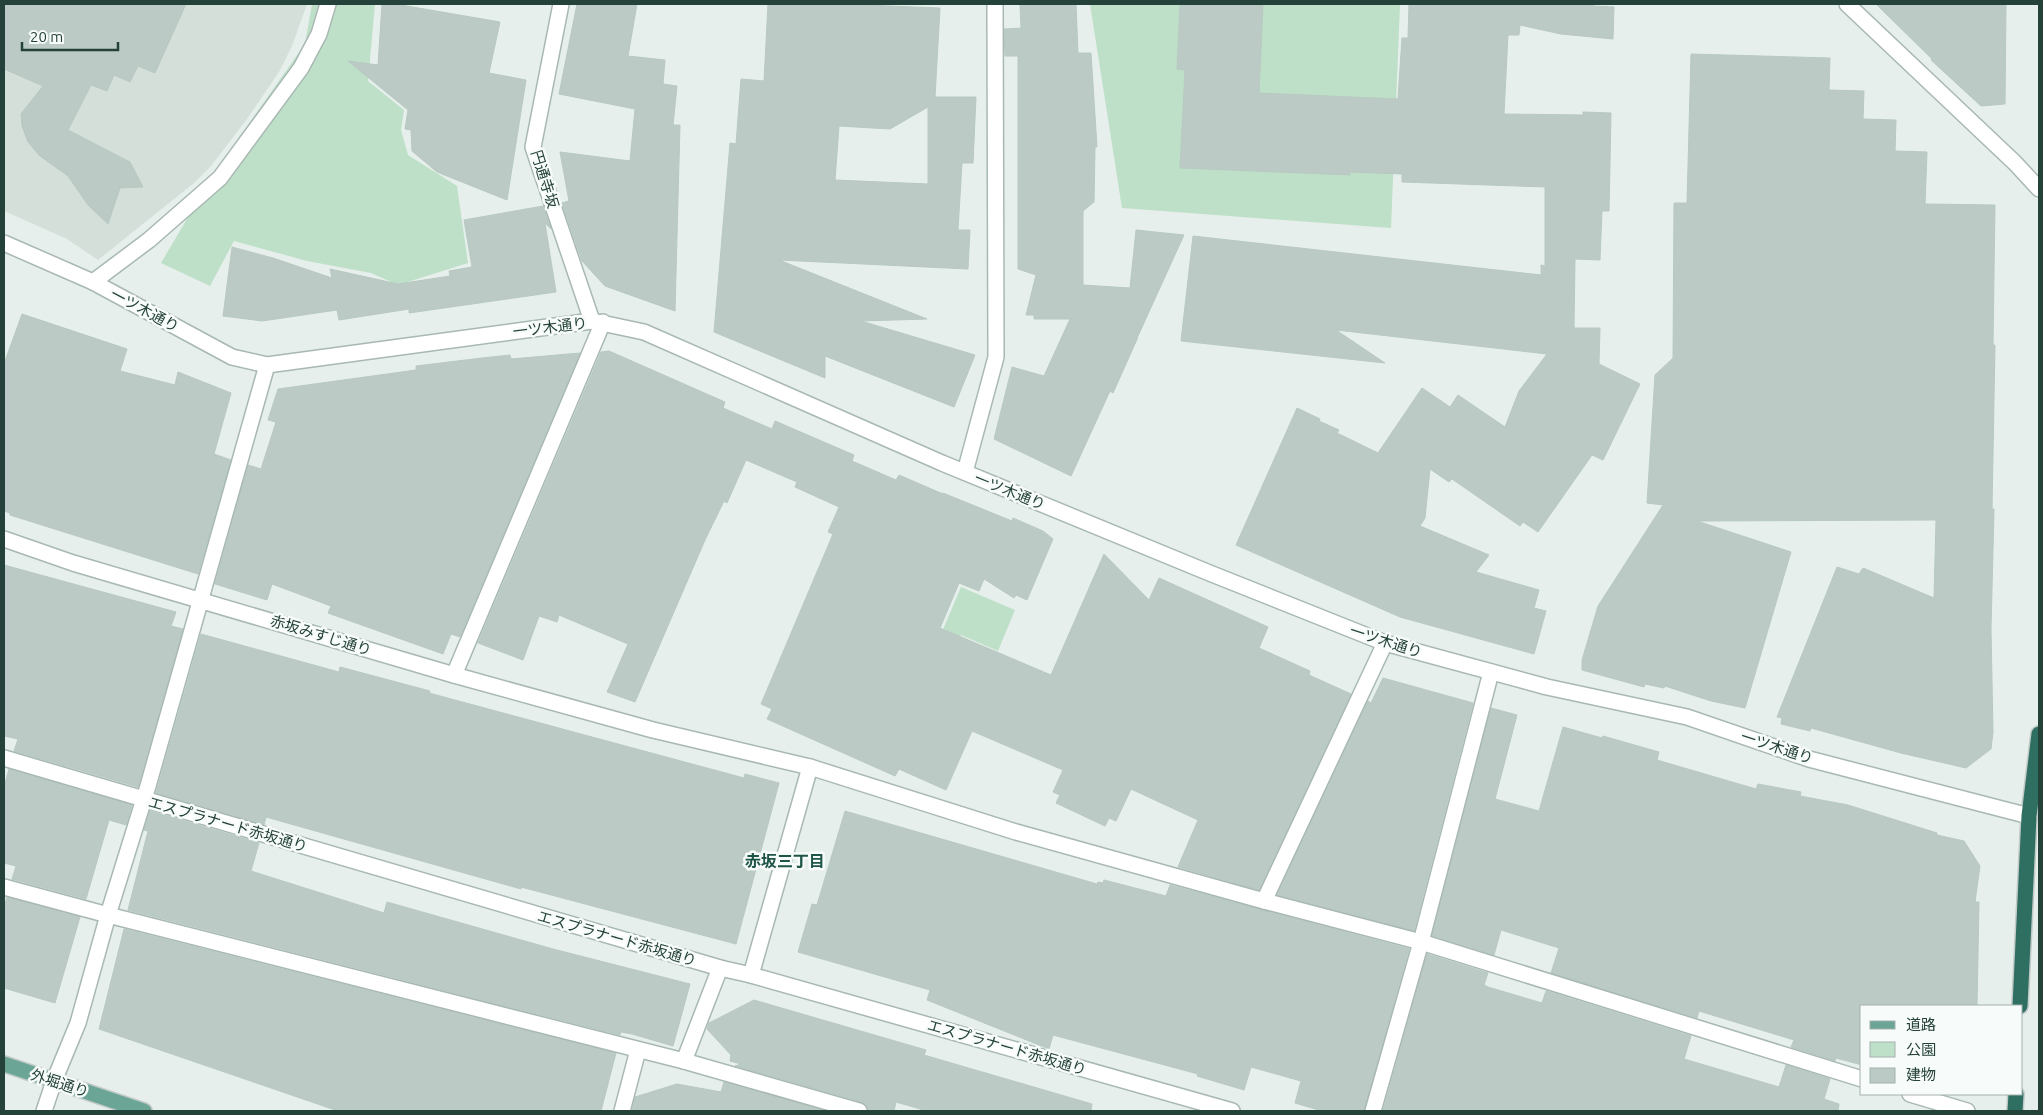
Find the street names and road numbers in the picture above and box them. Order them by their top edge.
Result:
street label: 円通寺坂 [528,148,562,210]
street label: 一ツ木通り [108,285,182,335]
street label: 一ツ木通り [512,314,588,340]
street label: 一ツ木通り [972,469,1048,513]
street label: 赤坂みすじ通り [268,612,374,658]
street label: 一ツ木通り [1348,621,1424,661]
street label: 一ツ木通り [1739,727,1815,767]
street label: エスプラナード赤坂通り [146,793,310,855]
street label: エスプラナード赤坂通り [535,907,699,969]
street label: エスプラナード赤坂通り [925,1016,1089,1078]
street label: 外堀通り [29,1066,91,1100]

